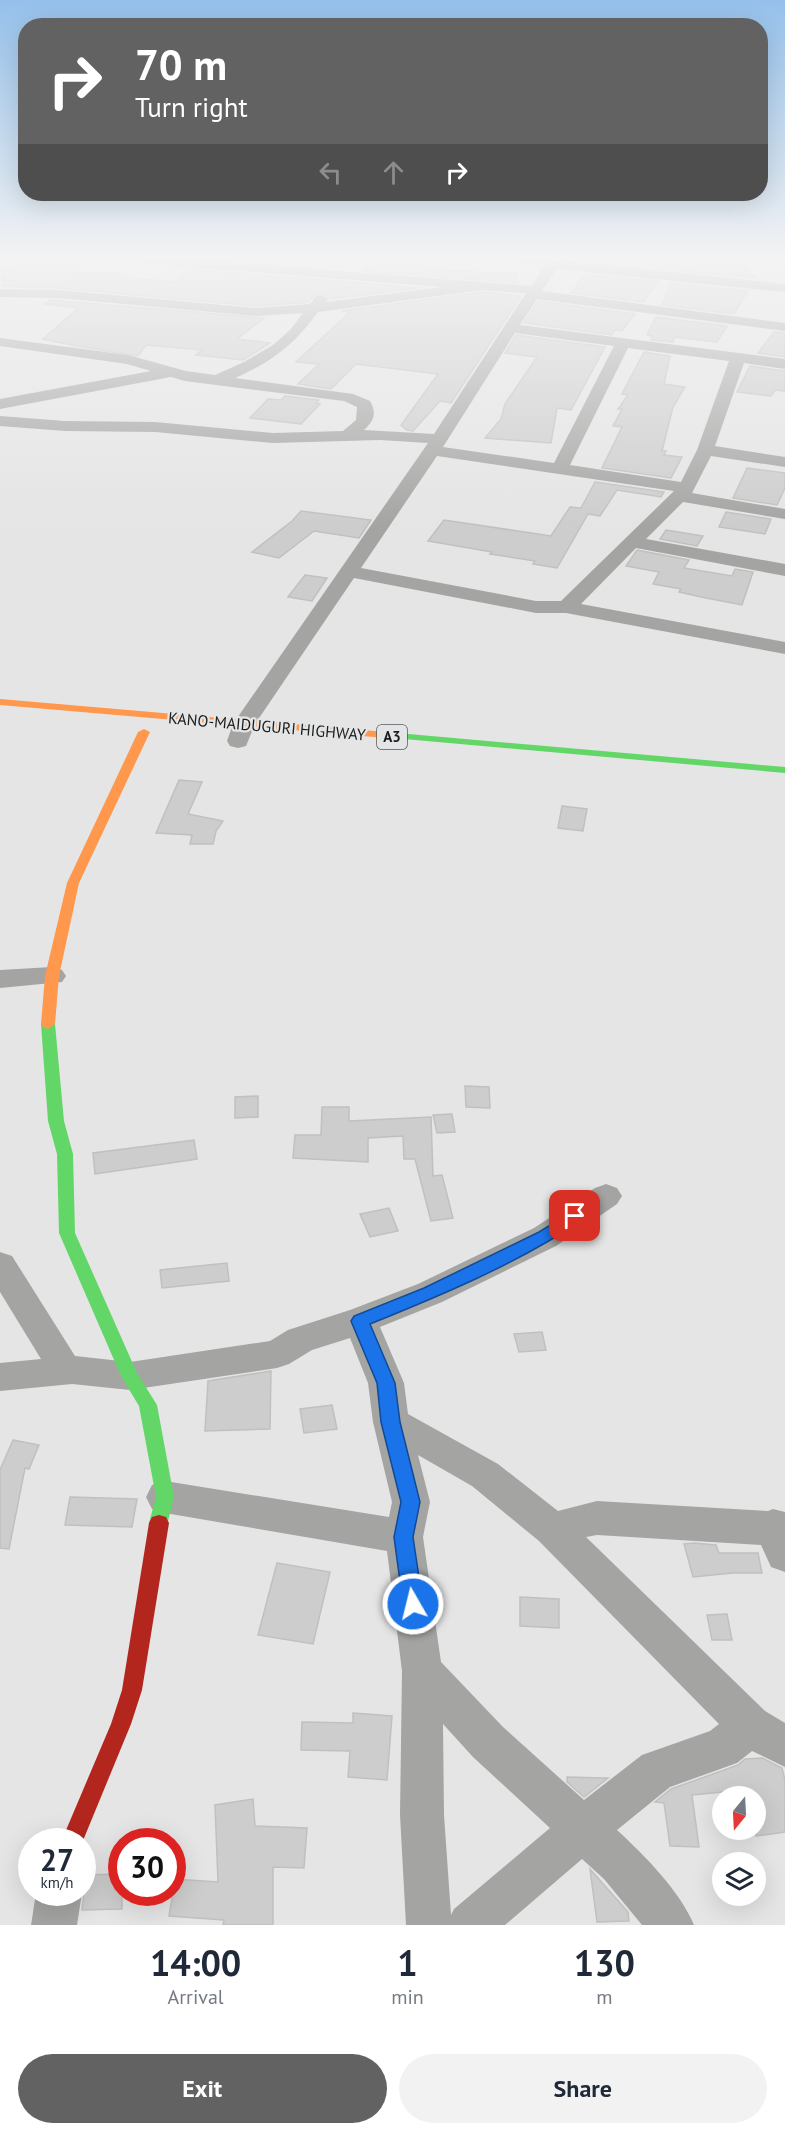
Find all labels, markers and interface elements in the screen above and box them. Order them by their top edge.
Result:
text: 70 m [135,37,227,92]
icon: right [36,42,114,120]
text: Turn right [135,90,248,124]
icon: left [314,156,347,189]
icon: ahead [377,156,410,189]
icon: right [440,156,473,189]
street label: KANO-MAIDUGURI HIGHWAY [167,707,367,745]
road number: A3 [377,725,407,749]
pin [549,1190,600,1241]
icon: arrive [558,1199,591,1232]
position arrow [381,1572,445,1636]
north arrow [712,1786,766,1840]
map controls [712,1786,766,1906]
speed limit sign: 30 [108,1828,186,1906]
text: 27 [40,1840,74,1879]
button: layers [712,1852,766,1906]
text: km/h [41,1873,73,1892]
text: 14:00 [150,1939,241,1986]
text: 1 [397,1939,418,1986]
text: 130 [574,1939,635,1986]
text: Arrival [168,1984,224,2010]
text: min [391,1984,424,2010]
text: m [596,1984,613,2010]
button: Exit [18,2054,387,2123]
button: Share [399,2054,767,2123]

